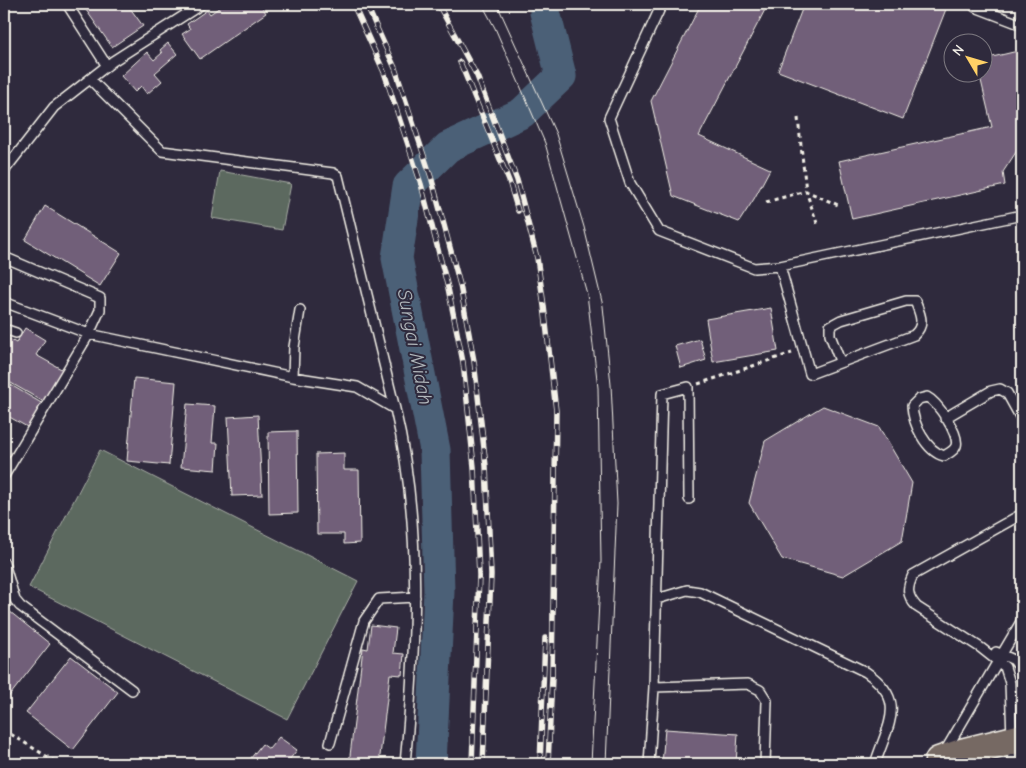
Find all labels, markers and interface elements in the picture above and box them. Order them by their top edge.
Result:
north arrow [944,32,994,82]
text: N [949,41,968,59]
water label: Sungai Midah [393,287,437,407]

